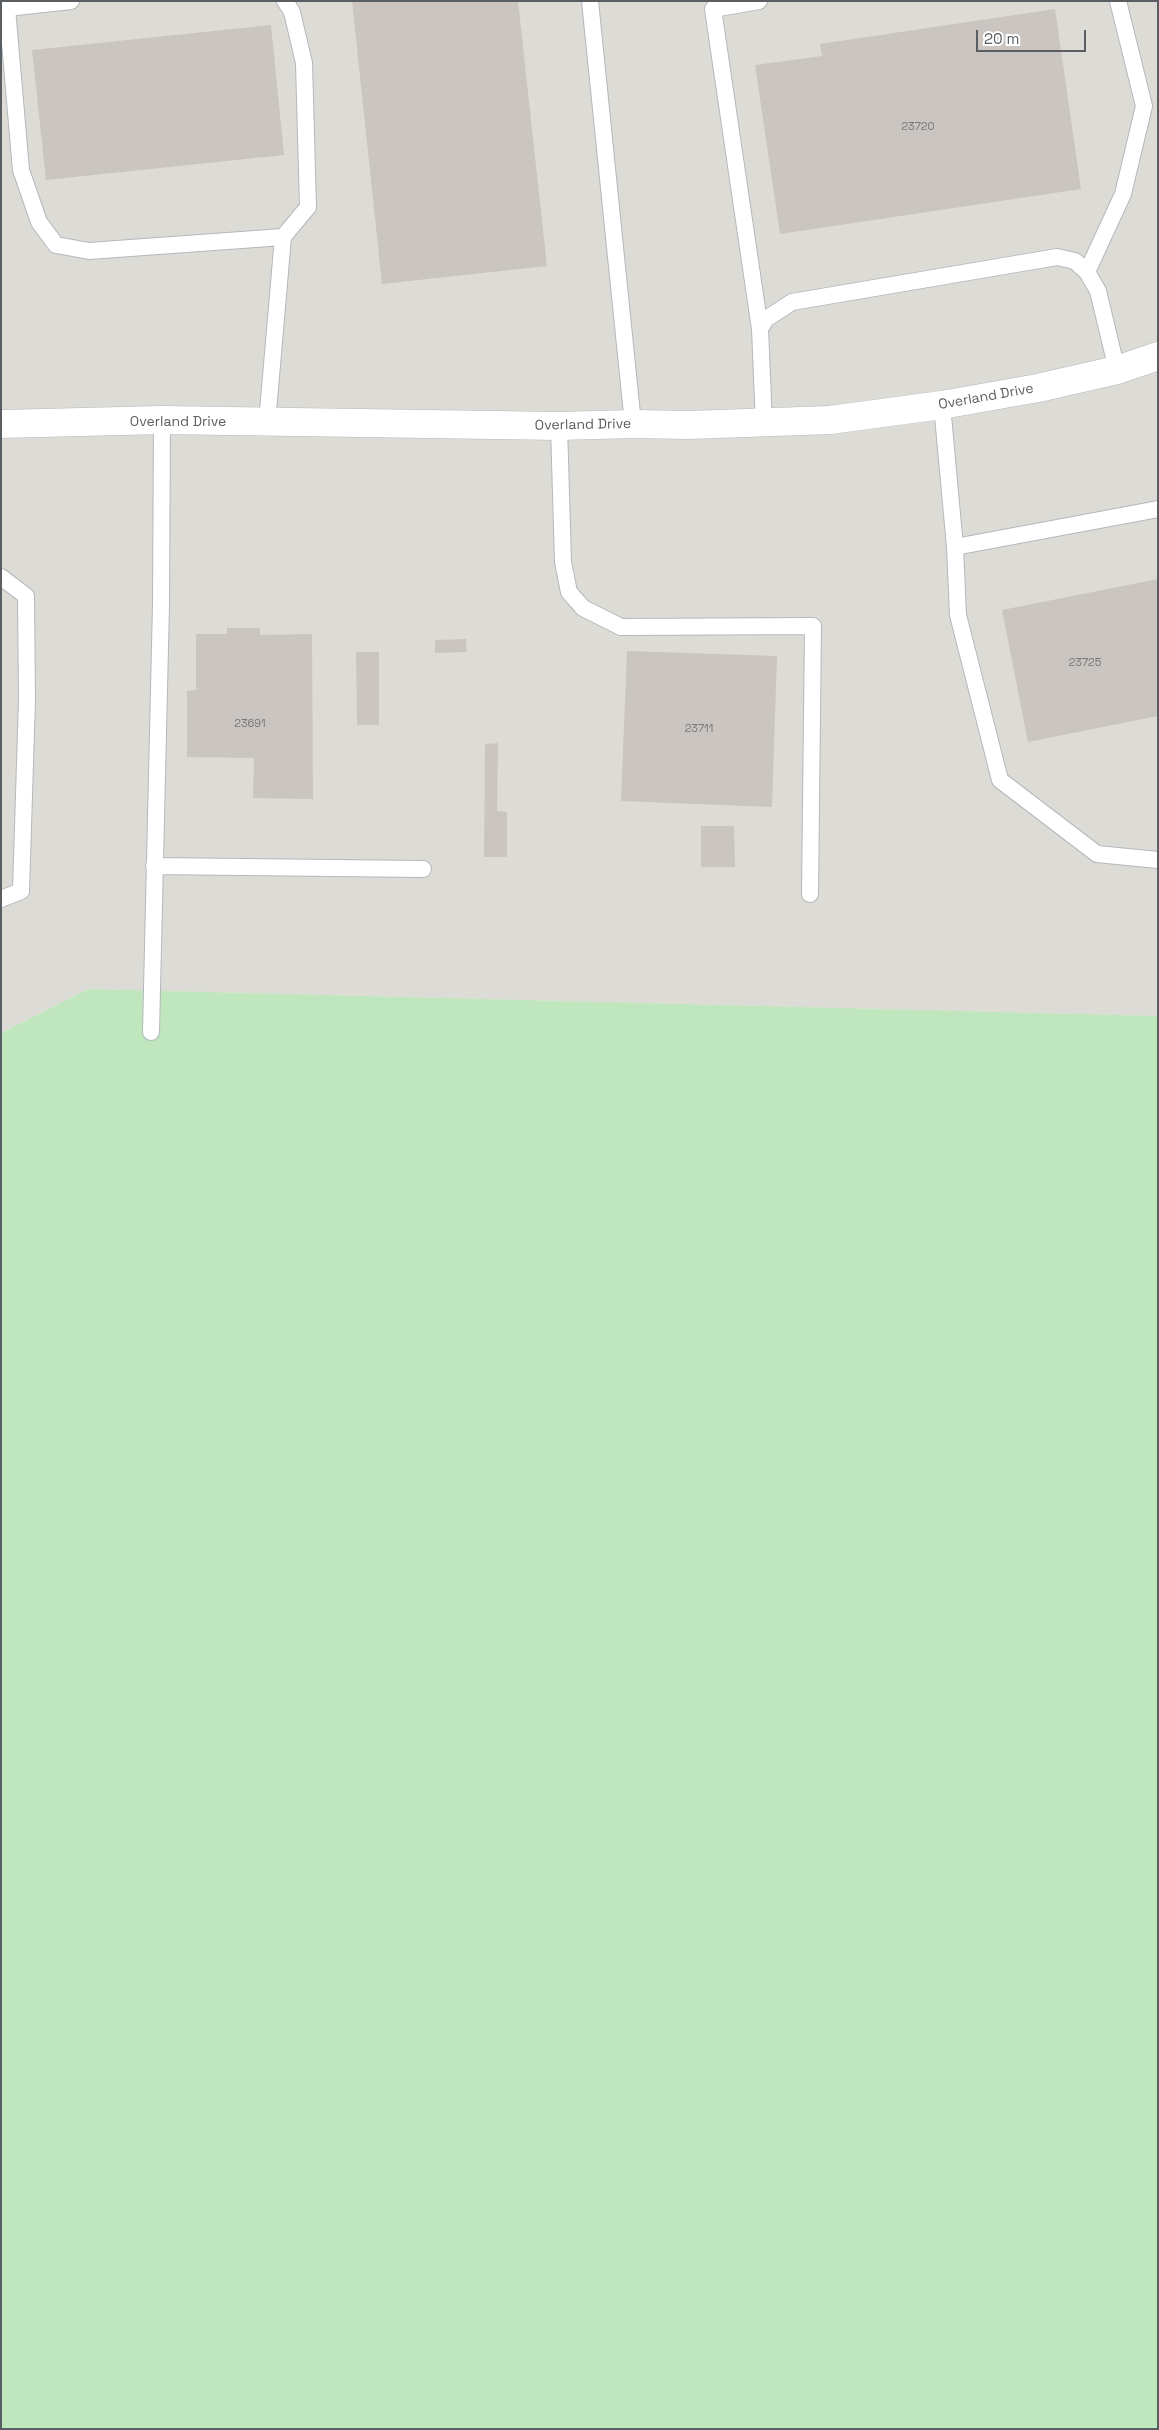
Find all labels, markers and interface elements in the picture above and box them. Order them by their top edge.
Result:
scale bar [979,20,1089,52]
text: 20 m [984,29,1019,48]
house number: 23720 [901,120,935,134]
street label: Overland Drive [937,380,1035,414]
street label: Overland Drive [130,414,226,430]
street label: Overland Drive [535,416,631,434]
house number: 23725 [1069,656,1101,670]
house number: 23691 [234,717,266,731]
house number: 23711 [685,722,713,736]

